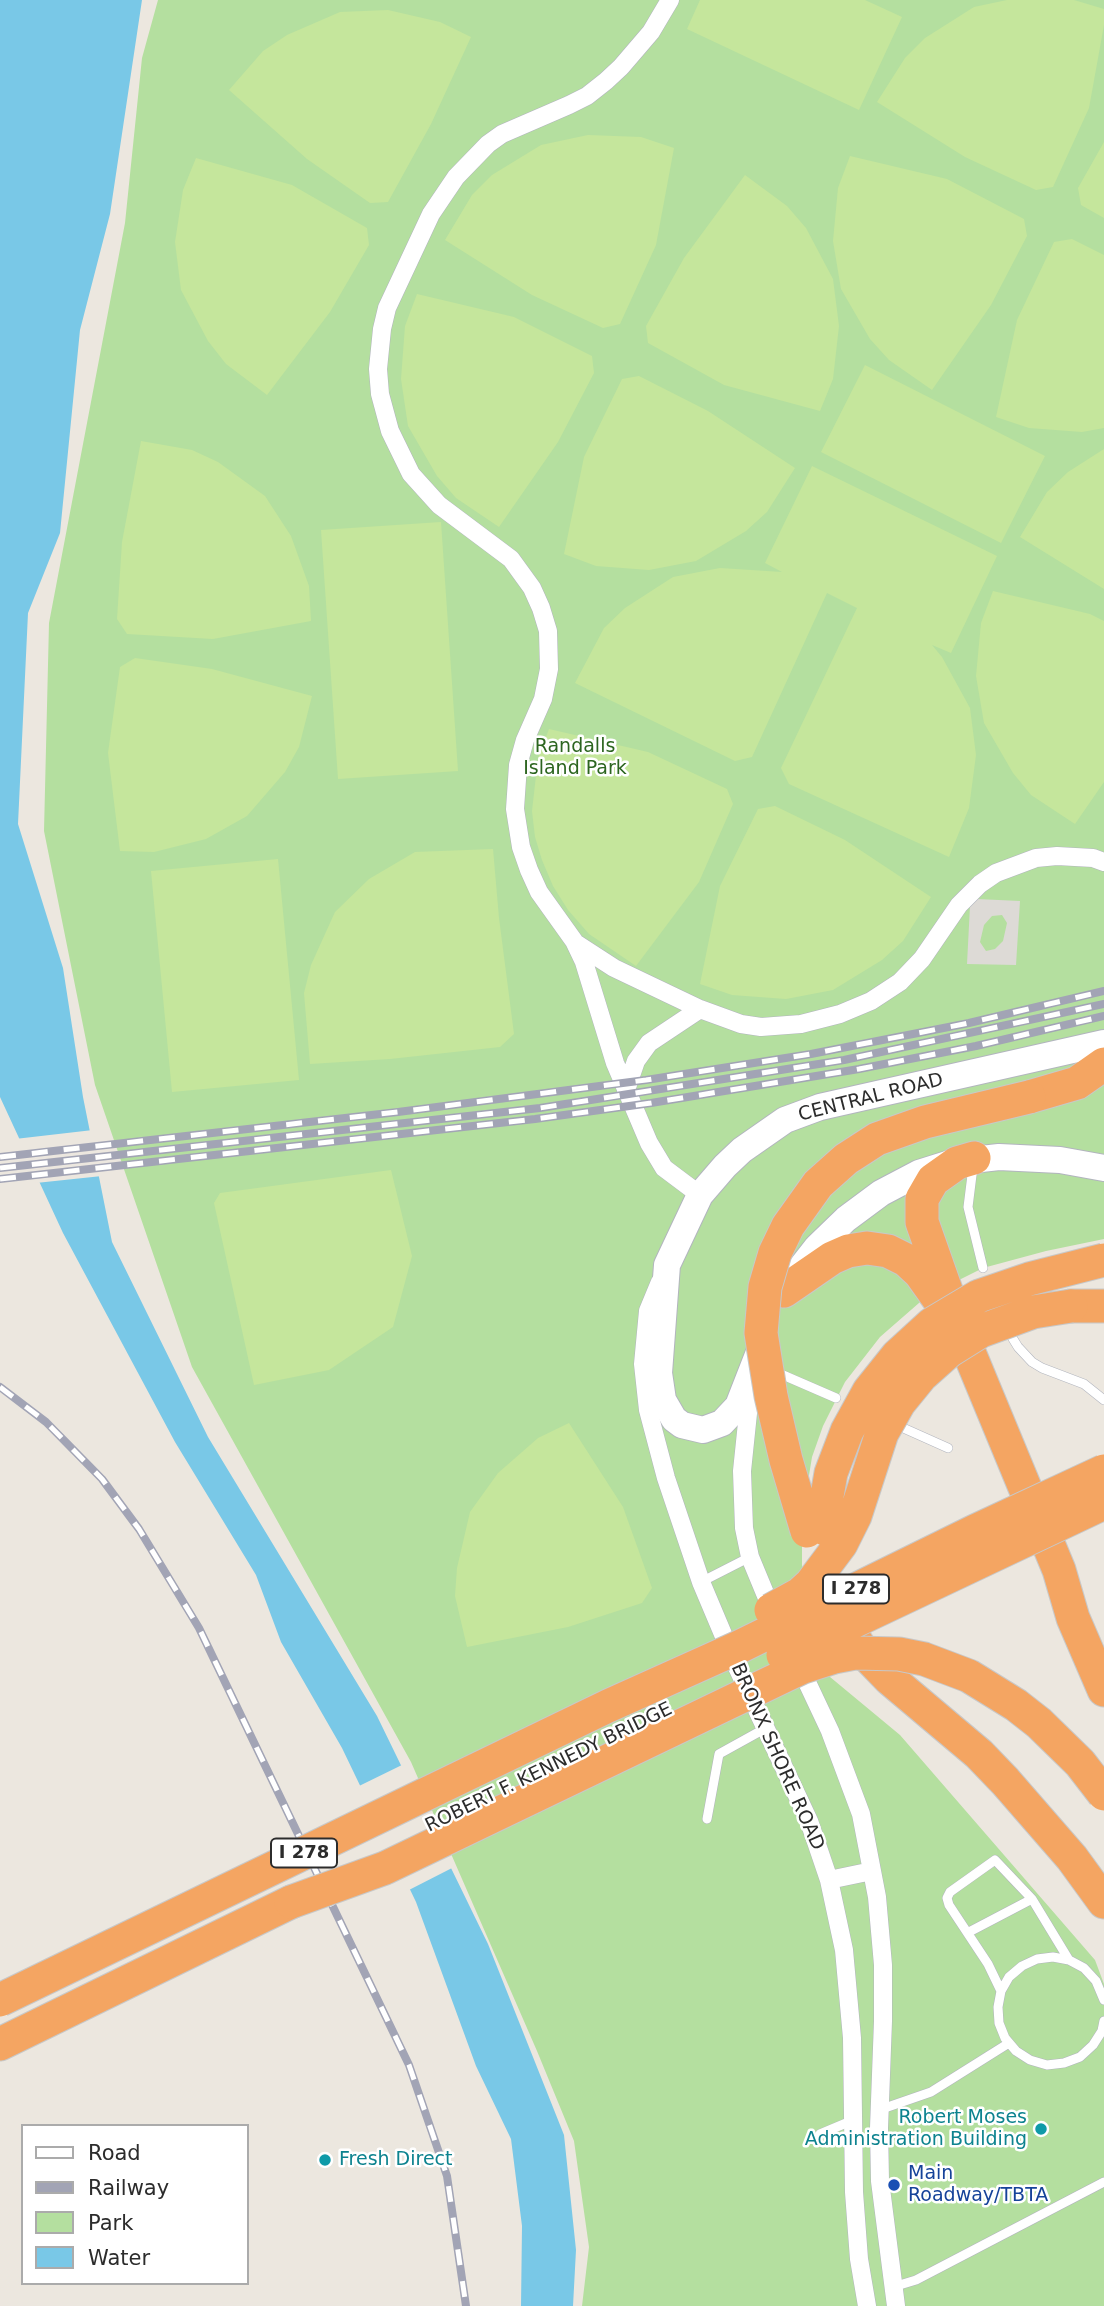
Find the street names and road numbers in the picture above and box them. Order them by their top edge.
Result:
street label: CENTRAL ROAD [796,1069,946,1127]
road number: I 278 [823,1574,889,1604]
street label: BRONX SHORE ROAD [725,1660,829,1854]
street label: ROBERT F. KENNEDY BRIDGE [422,1698,676,1838]
road number: I 278 [271,1839,337,1868]

